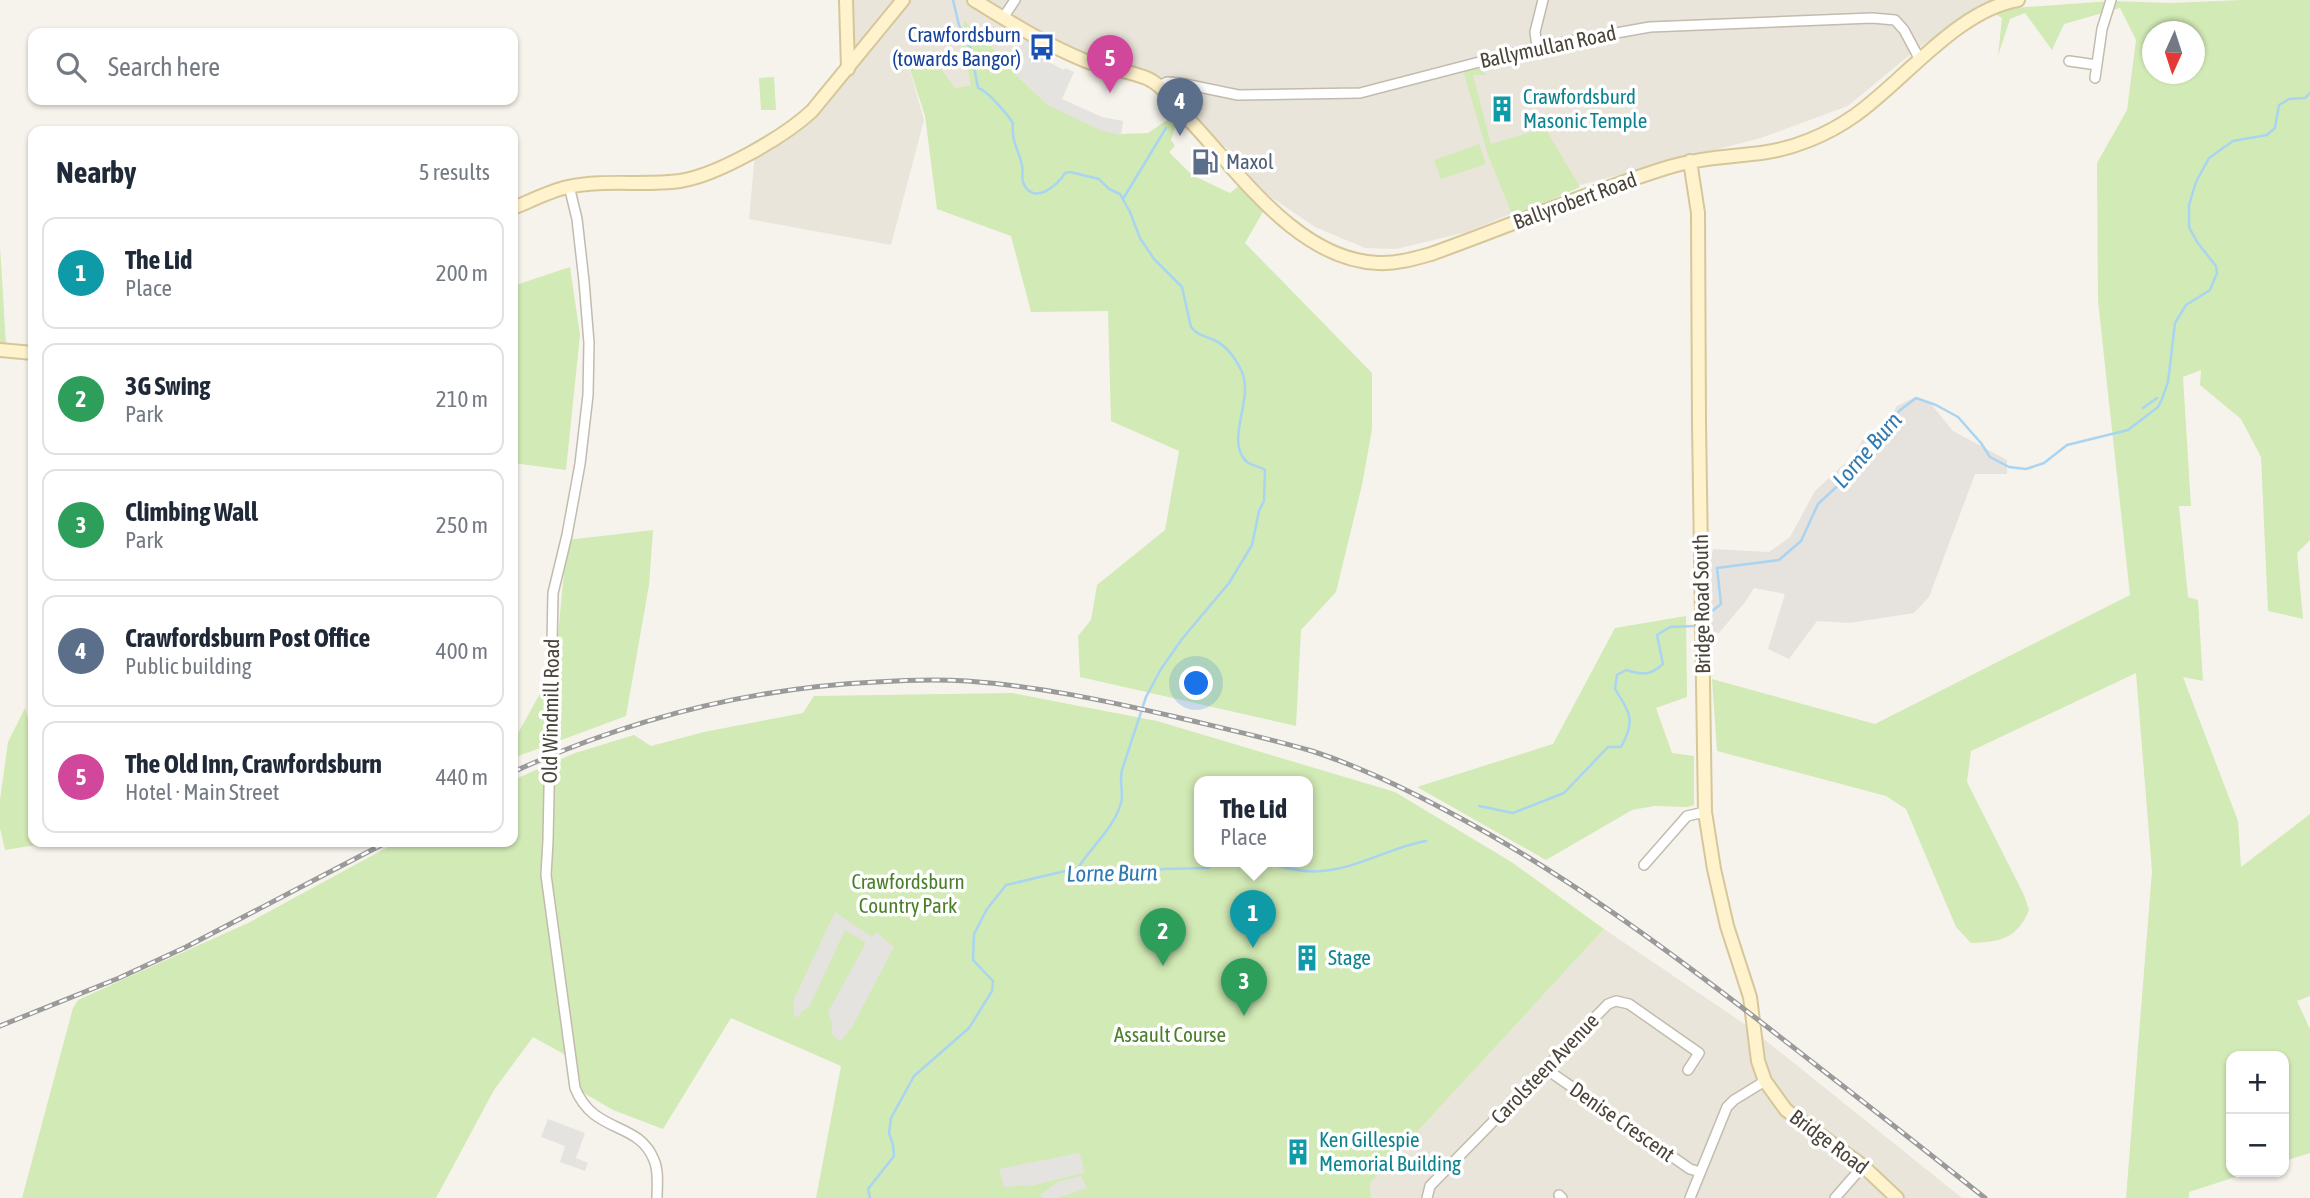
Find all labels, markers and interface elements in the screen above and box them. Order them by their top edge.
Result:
street label: Ballymullan Road [1478,20,1618,72]
north arrow [2142,21,2205,84]
place label: Crawfordsburn (towards Bangor) [892,22,1021,70]
search box [28,28,518,105]
bus stop icon: Crawfordsburn (towards Bangor) [1027,32,1057,62]
pin: 5 [1087,35,1133,93]
icon: search [52,48,90,86]
text: Search here [108,52,220,82]
pin: 4 [1157,78,1203,136]
place label: Crawfordsburd Masonic Temple [1523,84,1647,132]
building icon: Crawfordsburd Masonic Temple [1487,94,1517,124]
fuel station icon: Maxol [1190,147,1220,177]
place label: Maxol [1226,149,1274,173]
text: Nearby [56,155,136,189]
text: 5 results [419,159,490,185]
street label: Ballyrobert Road [1510,167,1640,234]
text: The Lid [125,245,192,275]
text: 1 [76,260,86,286]
text: 200 m [436,260,488,286]
text: Place [125,275,172,301]
text: 3G Swing [125,371,211,401]
text: 2 [76,386,86,412]
text: 210 m [436,386,488,412]
text: Park [125,401,163,427]
water label: Lorne Burn [1827,407,1907,493]
text: Climbing Wall [125,497,258,527]
text: 3 [76,512,86,538]
text: 250 m [436,512,488,538]
text: Park [125,527,163,553]
street label: Bridge Road South [1688,534,1714,674]
text: Crawfordsburn Post Office [125,623,370,653]
text: 4 [76,638,86,664]
text: 400 m [436,638,488,664]
street label: Old Windmill Road [537,638,563,784]
text: Public building [125,653,252,679]
your location [1179,666,1213,700]
text: The Old Inn, Crawfordsburn [125,749,382,779]
text: 5 [76,764,86,790]
text: 440 m [436,764,488,790]
popup [1194,776,1313,867]
text: Hotel · Main Street [125,779,280,805]
text: The Lid [1220,794,1287,824]
text: Place [1220,824,1267,850]
water label: Lorne Burn [1066,859,1158,887]
park label: Crawfordsburn Country Park [851,869,965,917]
pin: 1 [1230,890,1276,948]
pin: 2 [1140,908,1186,966]
building icon: Stage [1292,943,1322,973]
place label: Stage [1328,945,1371,969]
pin: 3 [1221,958,1267,1016]
street label: Carolsteen Avenue [1486,1008,1603,1129]
park label: Assault Course [1114,1022,1226,1046]
map controls [2226,1051,2289,1177]
button: + [2226,1051,2289,1114]
street label: Denise Crescent [1566,1076,1680,1166]
street label: Bridge Road [1786,1104,1874,1178]
button: − [2226,1114,2289,1177]
place label: Ken Gillespie Memorial Building [1319,1127,1461,1175]
building icon: Ken Gillespie Memorial Building [1283,1137,1313,1167]

